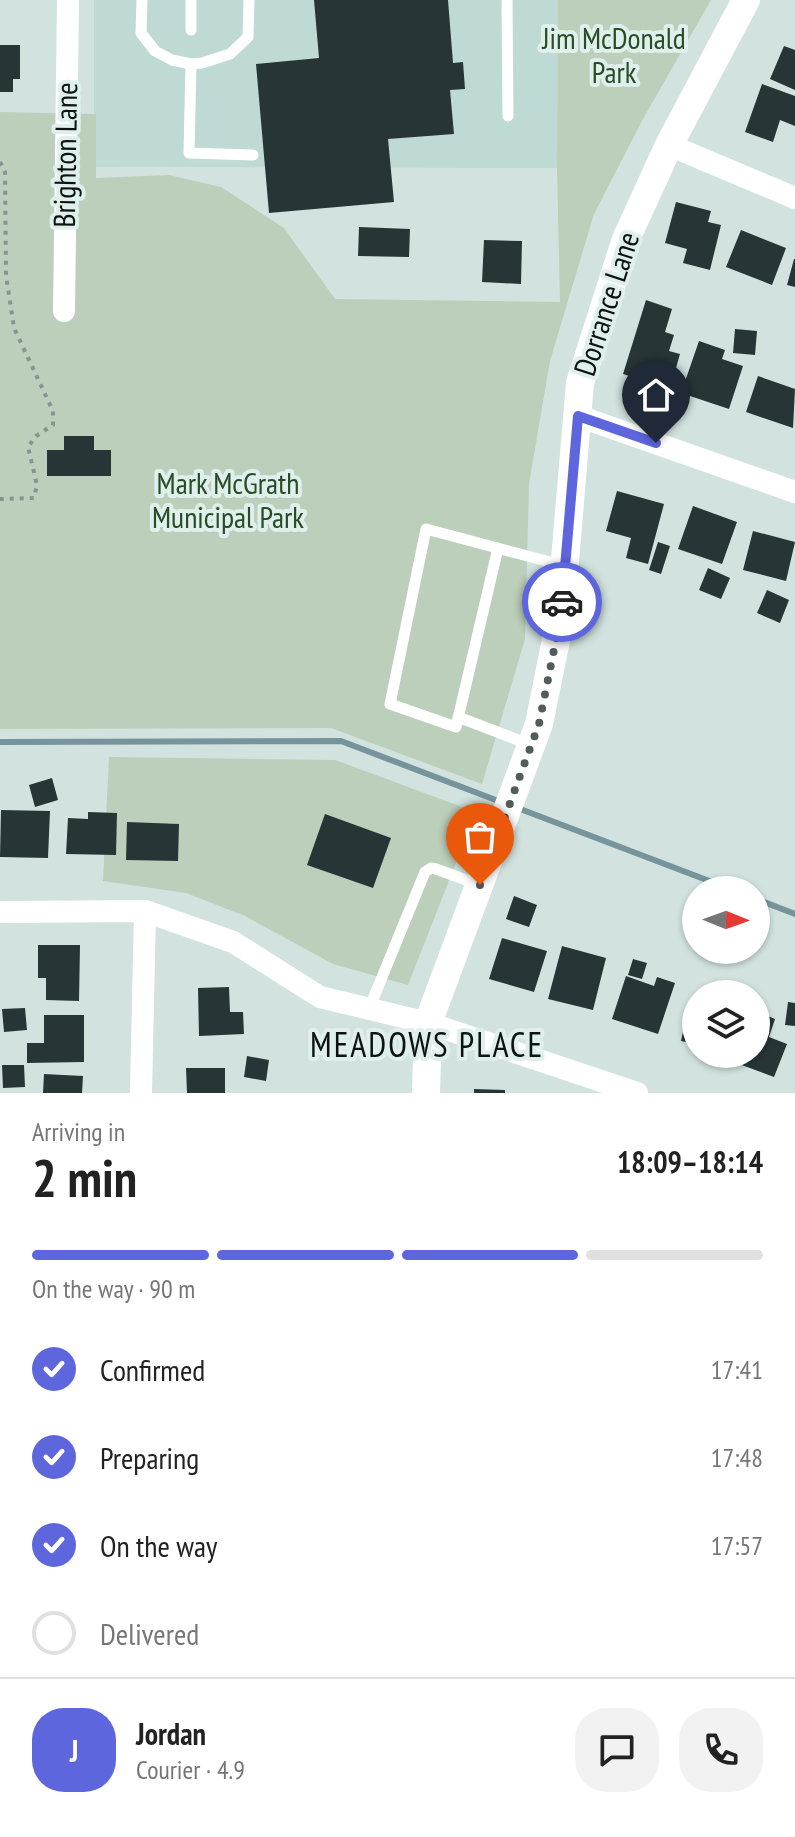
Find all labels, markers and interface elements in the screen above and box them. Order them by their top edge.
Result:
park label: Jim McDonald Park [541,18,686,91]
street label: Brighton Lane [44,82,85,228]
street label: Dorrance Lane [564,227,647,380]
pin [622,361,690,443]
icon: home [634,373,678,417]
park label: Mark McGrath Municipal Park [152,463,304,536]
courier [522,562,602,642]
icon: car [540,580,584,624]
pin [446,803,514,885]
icon: bag [458,815,502,859]
north arrow [682,876,770,964]
map controls [682,876,770,1068]
button: layers [682,980,770,1068]
district label: MEADOWS PLACE [310,1022,544,1066]
text: Arriving in [32,1115,125,1148]
text: 18:09–18:14 [617,1142,763,1181]
text: 2 min [32,1144,137,1211]
text: On the way · 90 m [32,1272,195,1305]
icon: check [32,1347,76,1391]
text: Confirmed [100,1350,205,1389]
text: 17:41 [711,1353,763,1386]
icon: check [32,1435,76,1479]
text: Preparing [100,1438,199,1477]
text: 17:48 [711,1441,763,1474]
icon: check [32,1523,76,1567]
text: On the way [100,1526,217,1565]
text: 17:57 [711,1529,763,1562]
text: Delivered [100,1614,199,1653]
button: chat [575,1708,659,1792]
button: phone [679,1708,763,1792]
text: Jordan [136,1714,206,1753]
text: J [70,1731,78,1770]
text: Courier · 4.9 [136,1753,245,1786]

